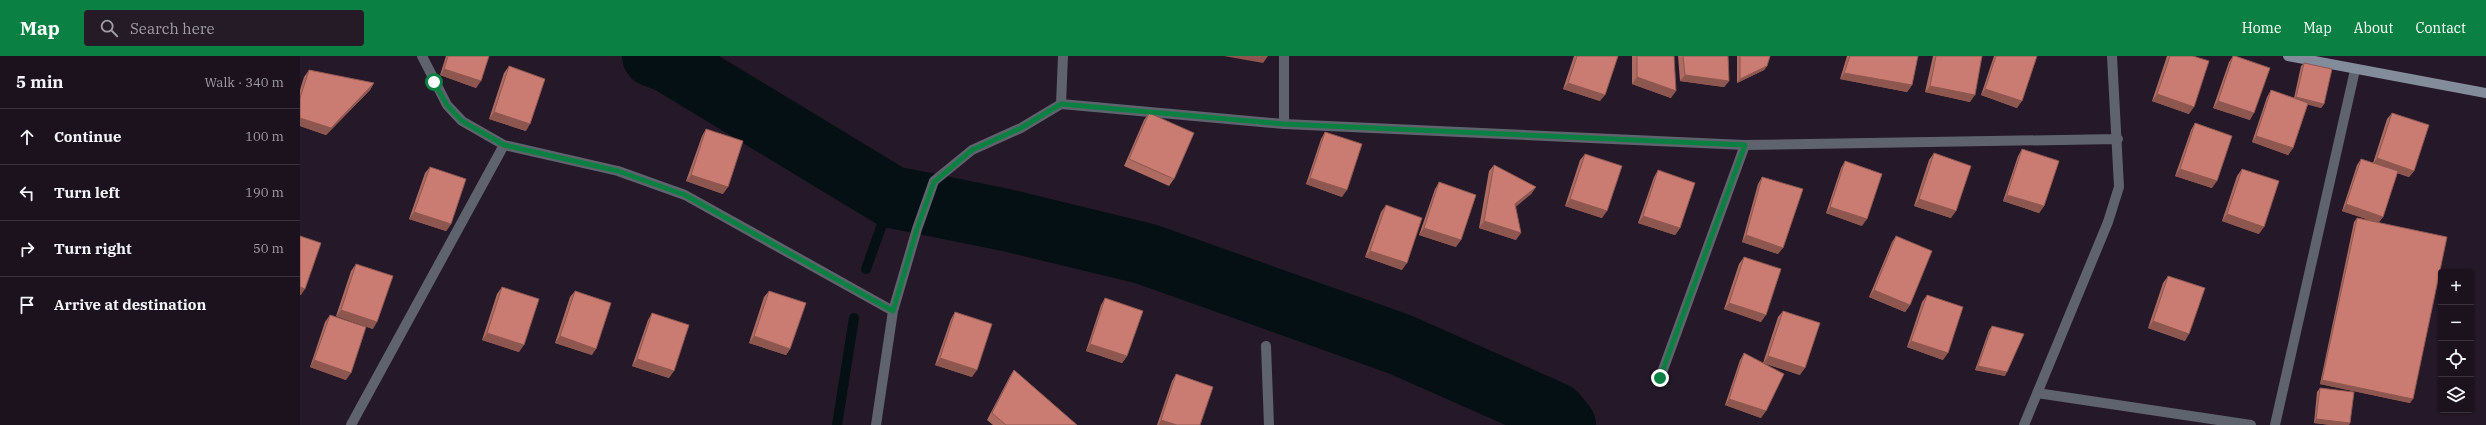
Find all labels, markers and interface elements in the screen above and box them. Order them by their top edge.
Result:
search box [84,10,364,46]
text: Map [20,16,60,40]
icon: search [98,17,120,39]
text: Search here [130,19,214,38]
text: Home [2242,19,2281,37]
text: Map [2303,19,2332,37]
text: About [2354,19,2393,37]
text: Contact [2415,19,2466,37]
text: 5 min [16,71,64,93]
route start [425,73,443,91]
text: Walk · 340 m [205,74,284,91]
icon: ahead [16,126,38,148]
text: Continue [54,127,121,146]
text: 100 m [245,128,284,145]
icon: left [16,182,38,204]
text: Turn left [54,183,120,202]
text: 190 m [245,184,284,201]
icon: right [16,238,38,260]
text: Turn right [54,239,132,258]
text: 50 m [253,240,284,257]
map controls [2438,269,2474,413]
button: + [2438,269,2474,305]
icon: arrive [16,294,38,316]
text: Arrive at destination [54,295,206,314]
button: − [2438,305,2474,341]
button: locate [2438,341,2474,377]
route end [1651,369,1669,387]
button: layers [2438,377,2474,413]

